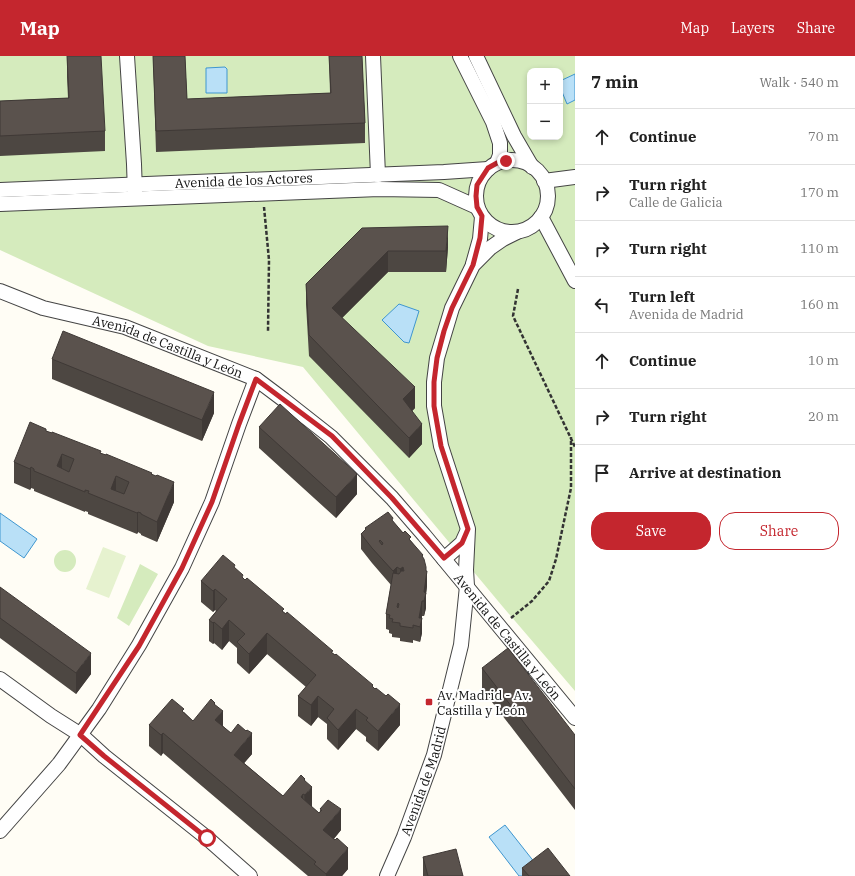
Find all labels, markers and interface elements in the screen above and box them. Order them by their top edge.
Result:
text: Map [20,16,60,40]
text: Map [681,19,709,37]
text: Layers [731,19,775,37]
text: Share [797,19,835,37]
map controls [527,68,563,140]
button: + [527,68,563,104]
text: 7 min [591,71,639,93]
text: Walk · 540 m [760,74,839,91]
button: − [527,104,563,140]
icon: ahead [591,126,613,148]
text: Continue [629,127,696,146]
text: 70 m [808,128,839,145]
route end [497,152,515,170]
street label: Avenida de los Actores [175,169,313,192]
text: Turn right [629,175,707,194]
icon: right [591,182,613,204]
text: 170 m [800,184,839,201]
text: Calle de Galicia [629,194,723,211]
icon: right [591,238,613,260]
text: Turn right [629,239,707,258]
text: 110 m [800,240,839,257]
text: Turn left [629,287,695,306]
icon: left [591,294,613,316]
text: 160 m [800,296,839,313]
text: Avenida de Madrid [629,306,744,323]
street label: Avenida de Castilla y León [91,312,245,382]
icon: ahead [591,350,613,372]
text: Continue [629,351,696,370]
text: 10 m [808,352,839,369]
icon: right [591,406,613,428]
text: Turn right [629,407,707,426]
text: 20 m [808,408,839,425]
icon: arrive [591,462,613,484]
text: Arrive at destination [629,463,781,482]
button: Save [591,512,711,550]
button: Share [719,512,839,550]
street label: Avenida de Castilla y León [450,570,565,704]
place label: Av. Madrid - Av. Castilla y León [437,687,532,719]
marker: Av. Madrid - Av. Castilla y León [424,697,434,707]
street label: Avenida de Madrid [397,724,450,838]
route start [198,829,216,847]

